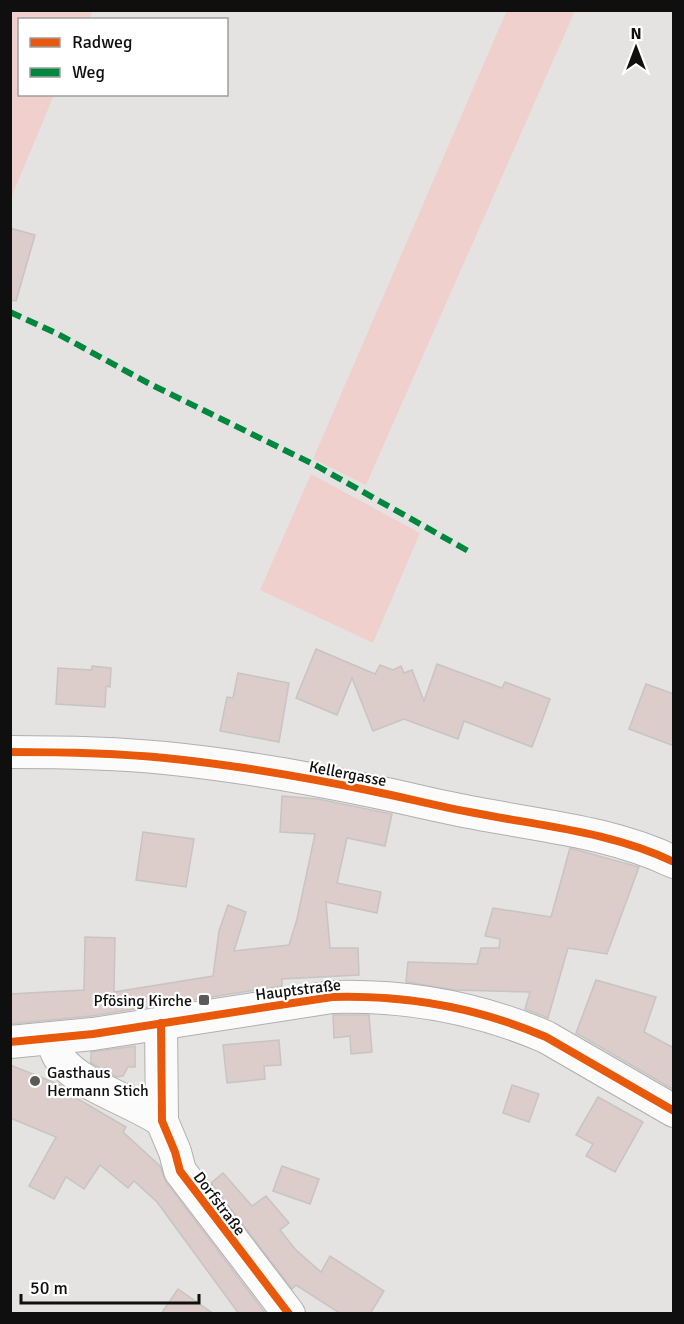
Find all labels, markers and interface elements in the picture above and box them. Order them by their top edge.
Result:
legend [18,18,228,96]
north arrow [606,18,666,78]
text: N [630,24,642,44]
text: Radweg [72,31,133,53]
text: Weg [72,61,105,83]
street label: Kellergasse [307,757,388,791]
street label: Hauptstraße [254,975,342,1005]
place label: Pfösing Kirche [93,991,192,1011]
marker: Pfösing Kirche [197,993,211,1007]
place label: Gasthaus Hermann Stich [47,1063,149,1101]
marker: Gasthaus Hermann Stich [28,1074,42,1088]
street label: Dorfstraße [189,1168,250,1240]
scale bar [21,1267,200,1305]
text: 50 m [30,1277,68,1299]

